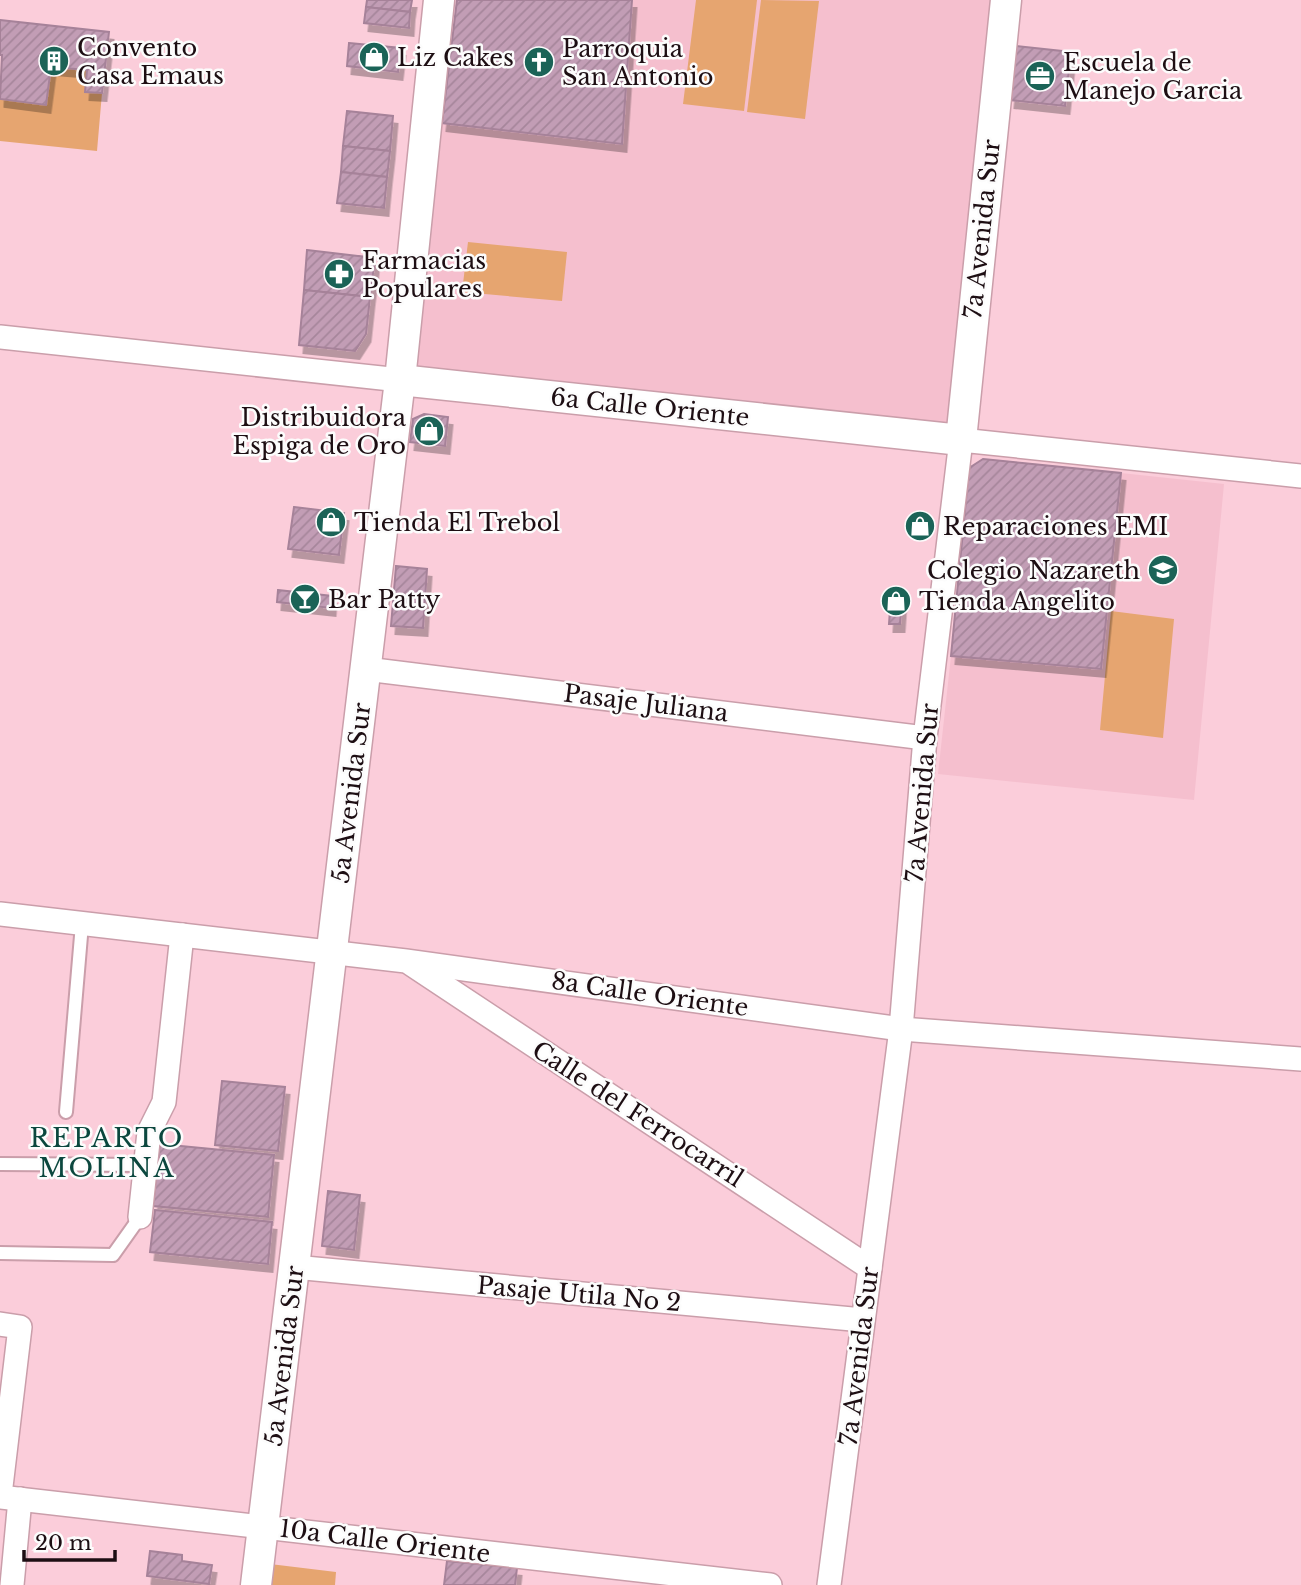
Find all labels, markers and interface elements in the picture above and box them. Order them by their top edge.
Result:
place label: Convento Casa Emaus [77,33,224,90]
place label: Parroquia San Antonio [562,34,714,91]
shop icon: Liz Cakes [357,40,391,74]
place label: Liz Cakes [397,43,514,72]
building icon: Convento Casa Emaus [37,44,71,78]
church icon: Parroquia San Antonio [522,45,556,79]
place label: Escuela de Manejo Garcia [1063,48,1243,105]
office icon: Escuela de Manejo Garcia [1023,59,1057,93]
street label: 7a Avenida Sur [958,137,1006,320]
place label: Farmacias Populares [362,246,486,303]
pharmacy icon: Farmacias Populares [322,257,356,291]
street label: 6a Calle Oriente [549,382,751,432]
place label: Distribuidora Espiga de Oro [232,403,407,460]
shop icon: Distribuidora Espiga de Oro [412,414,446,448]
shop icon: Tienda El Trebol [314,505,348,539]
place label: Tienda El Trebol [354,508,560,537]
shop icon: Reparaciones EMI [903,509,937,543]
place label: Reparaciones EMI [943,512,1168,541]
school or university icon: Colegio Nazareth [1146,553,1180,587]
place label: Colegio Nazareth [927,556,1140,585]
bar icon: Bar Patty [288,582,322,616]
shop icon: Tienda Angelito [879,584,913,618]
place label: Bar Patty [328,585,441,614]
place label: Tienda Angelito [919,587,1115,616]
street label: Pasaje Juliana [562,679,731,728]
street label: 5a Avenida Sur [326,701,377,885]
street label: 7a Avenida Sur [900,702,944,884]
street label: 8a Calle Oriente [550,966,750,1022]
street label: Calle del Ferrocarril [527,1035,749,1193]
district label: REPARTO MOLINA [30,1122,184,1184]
street label: 5a Avenida Sur [259,1264,310,1448]
street label: 7a Avenida Sur [834,1264,884,1447]
street label: Pasaje Utila No 2 [476,1271,682,1317]
street label: 10a Calle Oriente [278,1514,492,1568]
scale bar [24,1518,116,1562]
text: 20 m [35,1530,92,1556]

